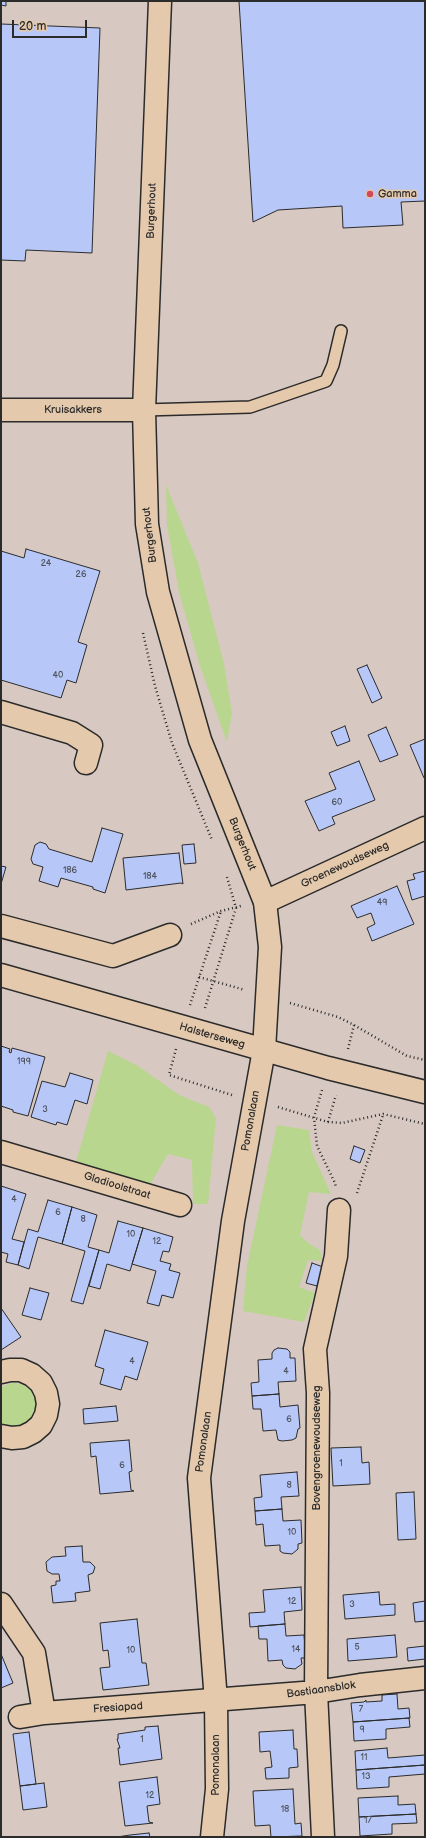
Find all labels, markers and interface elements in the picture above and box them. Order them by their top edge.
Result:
scale bar [14,12,89,38]
text: 20 m [19,19,46,34]
street label: Burgerhout [144,183,160,239]
place label: Gamma [378,187,417,201]
marker: Gamma [365,189,375,199]
street label: Kruisakkers [44,403,102,417]
street label: Burgerhout [140,506,160,564]
house number: 24 [41,559,51,569]
house number: 26 [76,570,86,580]
house number: 40 [53,671,63,681]
house number: 60 [332,798,342,808]
street label: Burgerhout [225,816,259,872]
street label: Groenewoudseweg [299,839,391,891]
house number: 186 [63,866,77,876]
house number: 184 [143,872,157,882]
house number: 49 [377,898,387,908]
street label: Halsterseweg [178,1020,246,1052]
house number: 199 [17,1057,31,1067]
street label: Pomonalaan [239,1090,263,1152]
house number: 3 [42,1105,48,1115]
street label: Gladioolstraat [82,1170,152,1202]
house number: 4 [11,1195,17,1205]
house number: 6 [55,1208,61,1218]
house number: 8 [80,1215,86,1225]
house number: 10 [127,1230,135,1240]
house number: 12 [153,1237,161,1247]
house number: 4 [129,1357,135,1367]
house number: 4 [283,1367,289,1377]
street label: Bovengroenewoudseweg [310,1385,324,1511]
street label: Pomonalaan [193,1411,215,1473]
house number: 6 [286,1415,292,1425]
house number: 1 [339,1459,343,1469]
house number: 6 [119,1461,125,1471]
house number: 8 [286,1481,292,1491]
house number: 10 [288,1528,296,1538]
house number: 12 [288,1597,296,1607]
house number: 3 [349,1600,355,1610]
house number: 5 [354,1643,360,1653]
house number: 14 [292,1645,300,1655]
house number: 10 [127,1646,135,1656]
street label: Bastiaansblok [286,1679,356,1701]
street label: Fresiapad [93,1700,143,1716]
house number: 7 [359,1705,363,1715]
house number: 9 [359,1725,365,1735]
street label: Pomonalaan [209,1734,223,1796]
house number: 1 [140,1735,144,1745]
house number: 11 [361,1753,367,1763]
house number: 13 [361,1772,371,1782]
house number: 12 [146,1791,154,1801]
house number: 18 [281,1805,289,1815]
house number: 17 [364,1816,372,1826]

